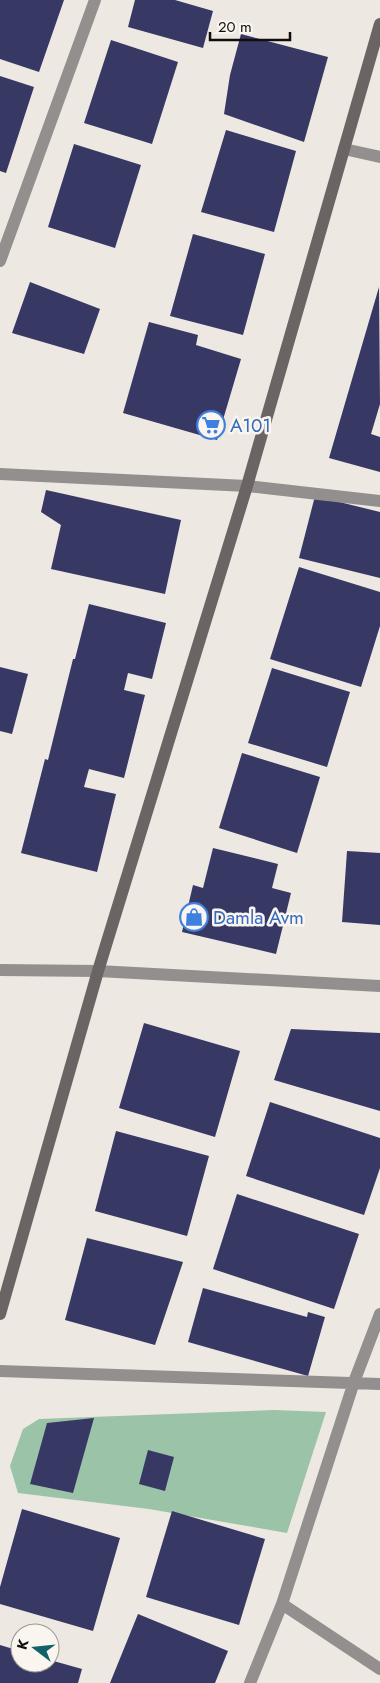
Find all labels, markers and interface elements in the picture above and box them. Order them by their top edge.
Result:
scale bar [210,10,290,42]
text: 20 m [218,16,252,38]
supermarket icon: A101 [196,410,226,440]
place label: A101 [230,412,271,439]
shop icon: Damla Avm [179,902,209,932]
place label: Damla Avm [213,904,304,931]
north arrow [10,1623,60,1673]
text: K [12,1637,34,1652]

